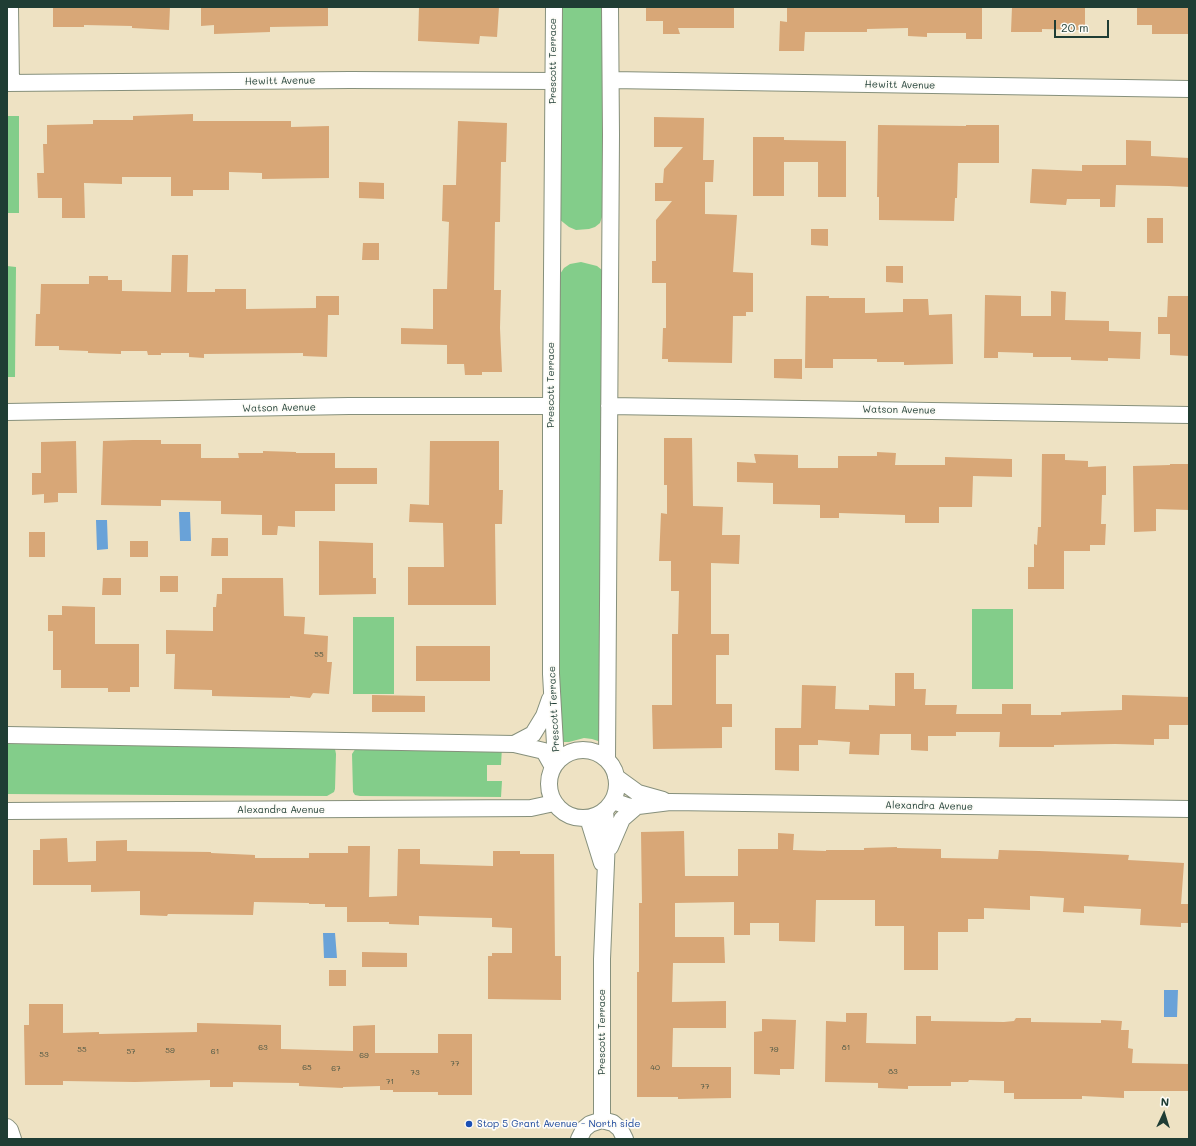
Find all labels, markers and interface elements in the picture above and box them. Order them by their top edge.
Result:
scale bar [1056,12,1111,38]
street label: Prescott Terrace [547,18,559,104]
text: 20 m [1061,19,1089,35]
street label: Hewitt Avenue [245,74,315,88]
street label: Hewitt Avenue [865,78,935,92]
street label: Prescott Terrace [545,342,557,428]
street label: Watson Avenue [242,401,316,415]
street label: Watson Avenue [862,403,936,417]
house number: 55 [314,650,324,660]
street label: Prescott Terrace [546,666,562,752]
street label: Alexandra Avenue [885,799,973,813]
street label: Alexandra Avenue [237,804,325,816]
street label: Prescott Terrace [596,989,608,1075]
house number: 63 [258,1043,268,1053]
house number: 81 [842,1043,850,1053]
house number: 55 [77,1045,87,1055]
house number: 79 [769,1045,779,1055]
house number: 59 [165,1046,175,1056]
house number: 57 [126,1047,136,1057]
house number: 61 [211,1047,219,1057]
house number: 53 [39,1050,49,1060]
house number: 69 [359,1051,369,1061]
house number: 77 [451,1059,459,1069]
house number: 65 [302,1063,312,1073]
house number: 40 [650,1063,660,1073]
house number: 67 [331,1064,341,1074]
house number: 83 [888,1067,898,1077]
house number: 73 [410,1068,420,1078]
house number: 71 [386,1077,394,1087]
house number: 77 [701,1082,709,1092]
north arrow [1144,1094,1184,1134]
text: N [1160,1094,1170,1109]
place label: Stop 5 Grant Avenue - North side [477,1118,640,1130]
marker: Stop 5 Grant Avenue - North side [464,1119,474,1129]

